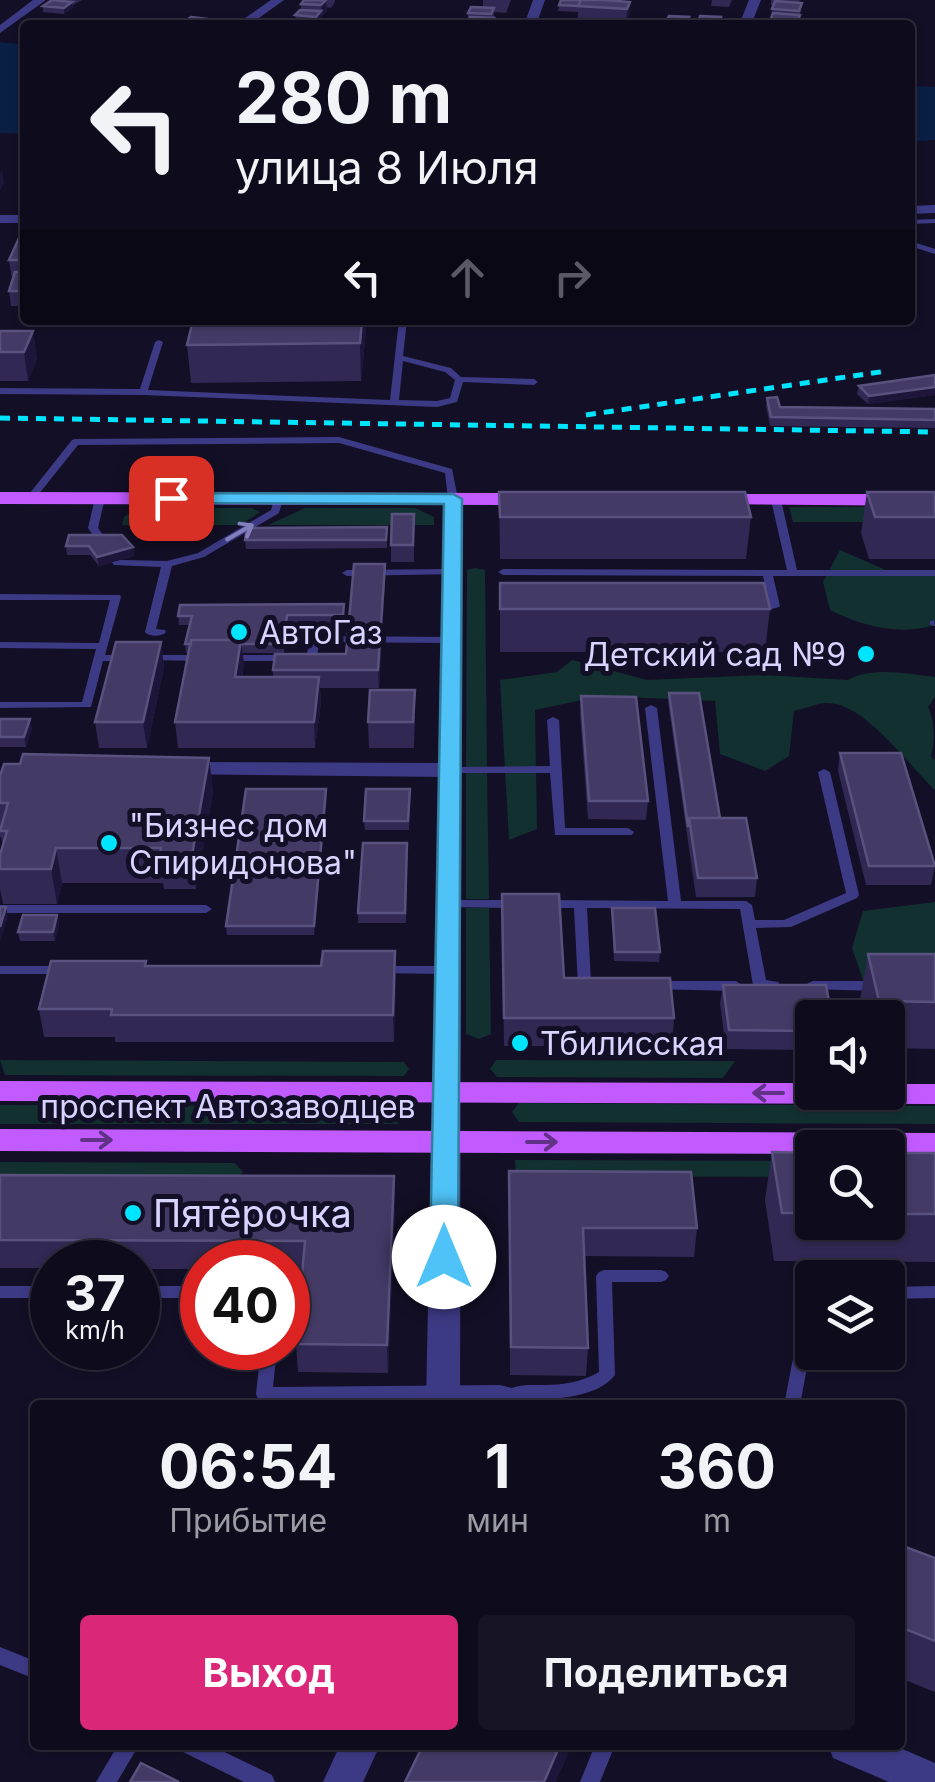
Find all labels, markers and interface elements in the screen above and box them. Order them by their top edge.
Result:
text: 280 m [235,55,452,140]
icon: left [70,60,200,190]
text: улица 8 Июля [235,140,539,195]
icon: left [335,250,390,305]
icon: ahead [440,250,495,305]
icon: right [545,250,600,305]
pin [129,456,214,541]
icon: arrive [144,471,199,526]
one-way arrow [225,522,253,542]
place label: АвтоГаз [259,613,383,652]
marker: АвтоГаз [228,621,250,643]
place label: Детский сад №9 [584,635,846,674]
marker: Детский сад №9 [855,643,877,665]
place label: "Бизнес дом Спиридонова" [129,806,357,882]
marker: "Бизнес дом Спиридонова" [98,832,120,854]
map controls [795,1000,905,1370]
button: sound [795,1000,905,1110]
place label: Тбилисская [540,1024,724,1063]
marker: Тбилисская [509,1032,531,1054]
one-way arrow [752,1084,784,1102]
street label: проспект Автозаводцев [40,1087,416,1126]
one-way arrow [80,1130,113,1150]
button: search [795,1130,905,1240]
one-way arrow [524,1132,557,1152]
place label: Пятёрочка [153,1190,352,1236]
marker: Пятёрочка [122,1202,144,1224]
position arrow [392,1205,496,1309]
speed limit sign: 40 [180,1240,310,1370]
button: layers [795,1260,905,1370]
text: 37 [64,1263,126,1323]
text: km/h [65,1315,125,1345]
text: 06:54 [159,1430,337,1502]
text: 1 [485,1430,511,1502]
text: 360 [658,1430,776,1502]
text: Прибытие [169,1501,327,1540]
text: мин [466,1501,529,1540]
text: m [703,1501,731,1540]
button: Выход [80,1615,458,1730]
button: Поделиться [478,1615,855,1730]

